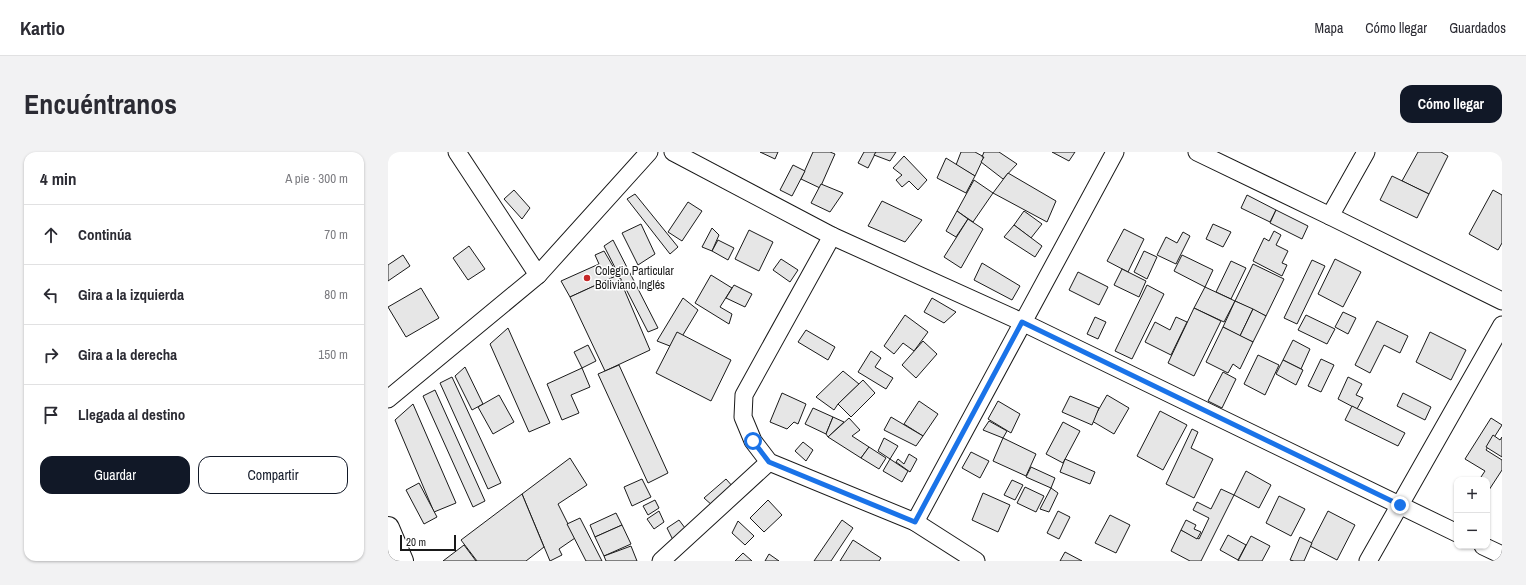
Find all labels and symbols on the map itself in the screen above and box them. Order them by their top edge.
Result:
place label: Colegio Particular Boliviano Inglés [595,263,674,293]
marker: Colegio Particular Boliviano Inglés [582,273,592,283]
route start [744,432,762,450]
route end [1391,496,1409,514]
scale bar [400,533,456,552]

